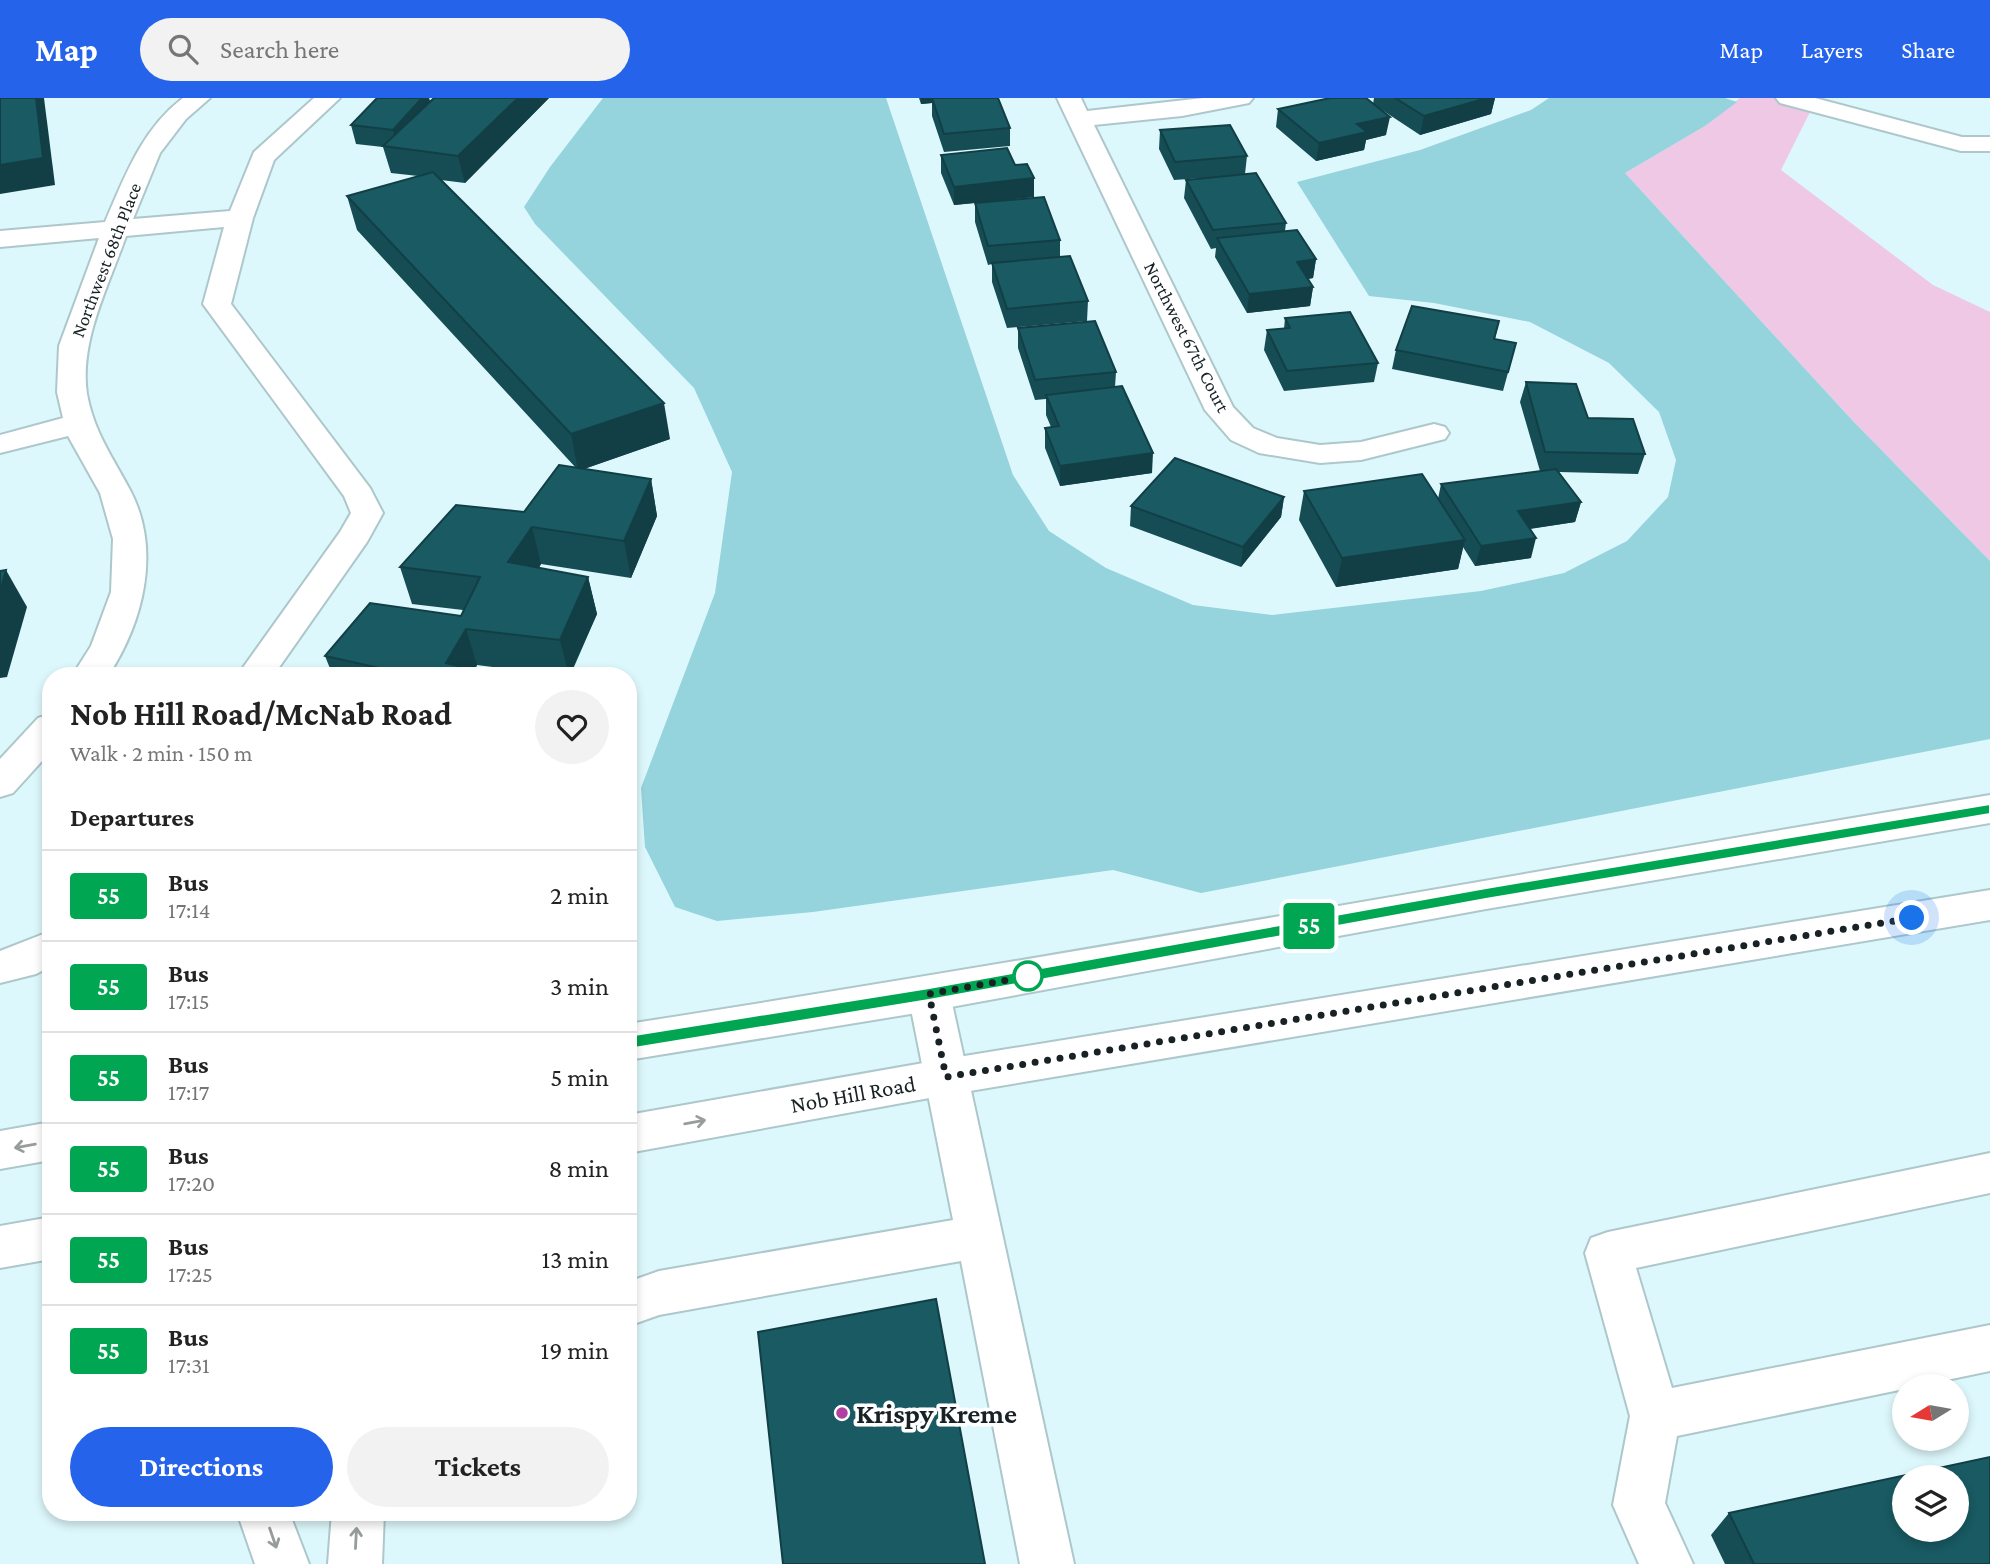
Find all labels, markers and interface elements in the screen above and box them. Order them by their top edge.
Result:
search box [140,18,630,81]
icon: search [164,30,202,68]
text: Map [35,31,98,68]
text: Search here [220,35,339,64]
text: Map [1719,36,1763,63]
text: Layers [1801,36,1863,63]
text: Share [1901,36,1955,63]
street label: Northwest 68th Place [67,180,145,340]
street label: Northwest 67th Court [1140,258,1234,416]
button: heart [535,690,609,764]
text: Nob Hill Road/McNab Road [70,695,452,732]
text: Walk · 2 min · 150 m [70,740,252,766]
text: Departures [70,803,194,832]
text: Bus [168,868,209,897]
text: 2 min [550,881,609,910]
text: 55 [97,882,120,909]
text: 17:14 [168,897,211,923]
your location [1894,900,1929,935]
line badge: 55 [1278,903,1340,949]
text: 55 [1297,912,1321,939]
text: Bus [168,959,209,988]
unlabelled marker [1013,961,1043,991]
text: 3 min [550,972,609,1001]
text: 55 [97,973,120,1000]
text: 17:15 [168,988,210,1014]
text: Bus [168,1050,209,1079]
text: 5 min [550,1063,609,1092]
text: 55 [97,1064,120,1091]
street label: Nob Hill Road [788,1070,918,1118]
text: 17:17 [168,1079,209,1105]
one-way arrow [684,1114,706,1128]
one-way arrow [14,1140,37,1153]
text: Bus [168,1141,209,1170]
text: 8 min [548,1154,609,1183]
text: 55 [97,1155,120,1182]
text: 17:20 [168,1170,215,1196]
text: Bus [168,1232,209,1261]
text: 13 min [541,1245,609,1274]
text: 55 [97,1246,120,1273]
text: 17:25 [168,1261,213,1287]
text: Bus [168,1323,209,1352]
text: 19 min [541,1336,609,1365]
text: 55 [97,1337,120,1364]
text: 17:31 [168,1352,210,1378]
north arrow [1892,1374,1969,1451]
map controls [1892,1374,1969,1542]
place label: Krispy Kreme [856,1398,1017,1429]
marker: Krispy Kreme [834,1405,850,1421]
button: Directions [70,1427,333,1507]
button: Tickets [347,1427,609,1507]
button: layers [1892,1465,1969,1542]
one-way arrow [267,1527,280,1549]
one-way arrow [350,1527,363,1550]

